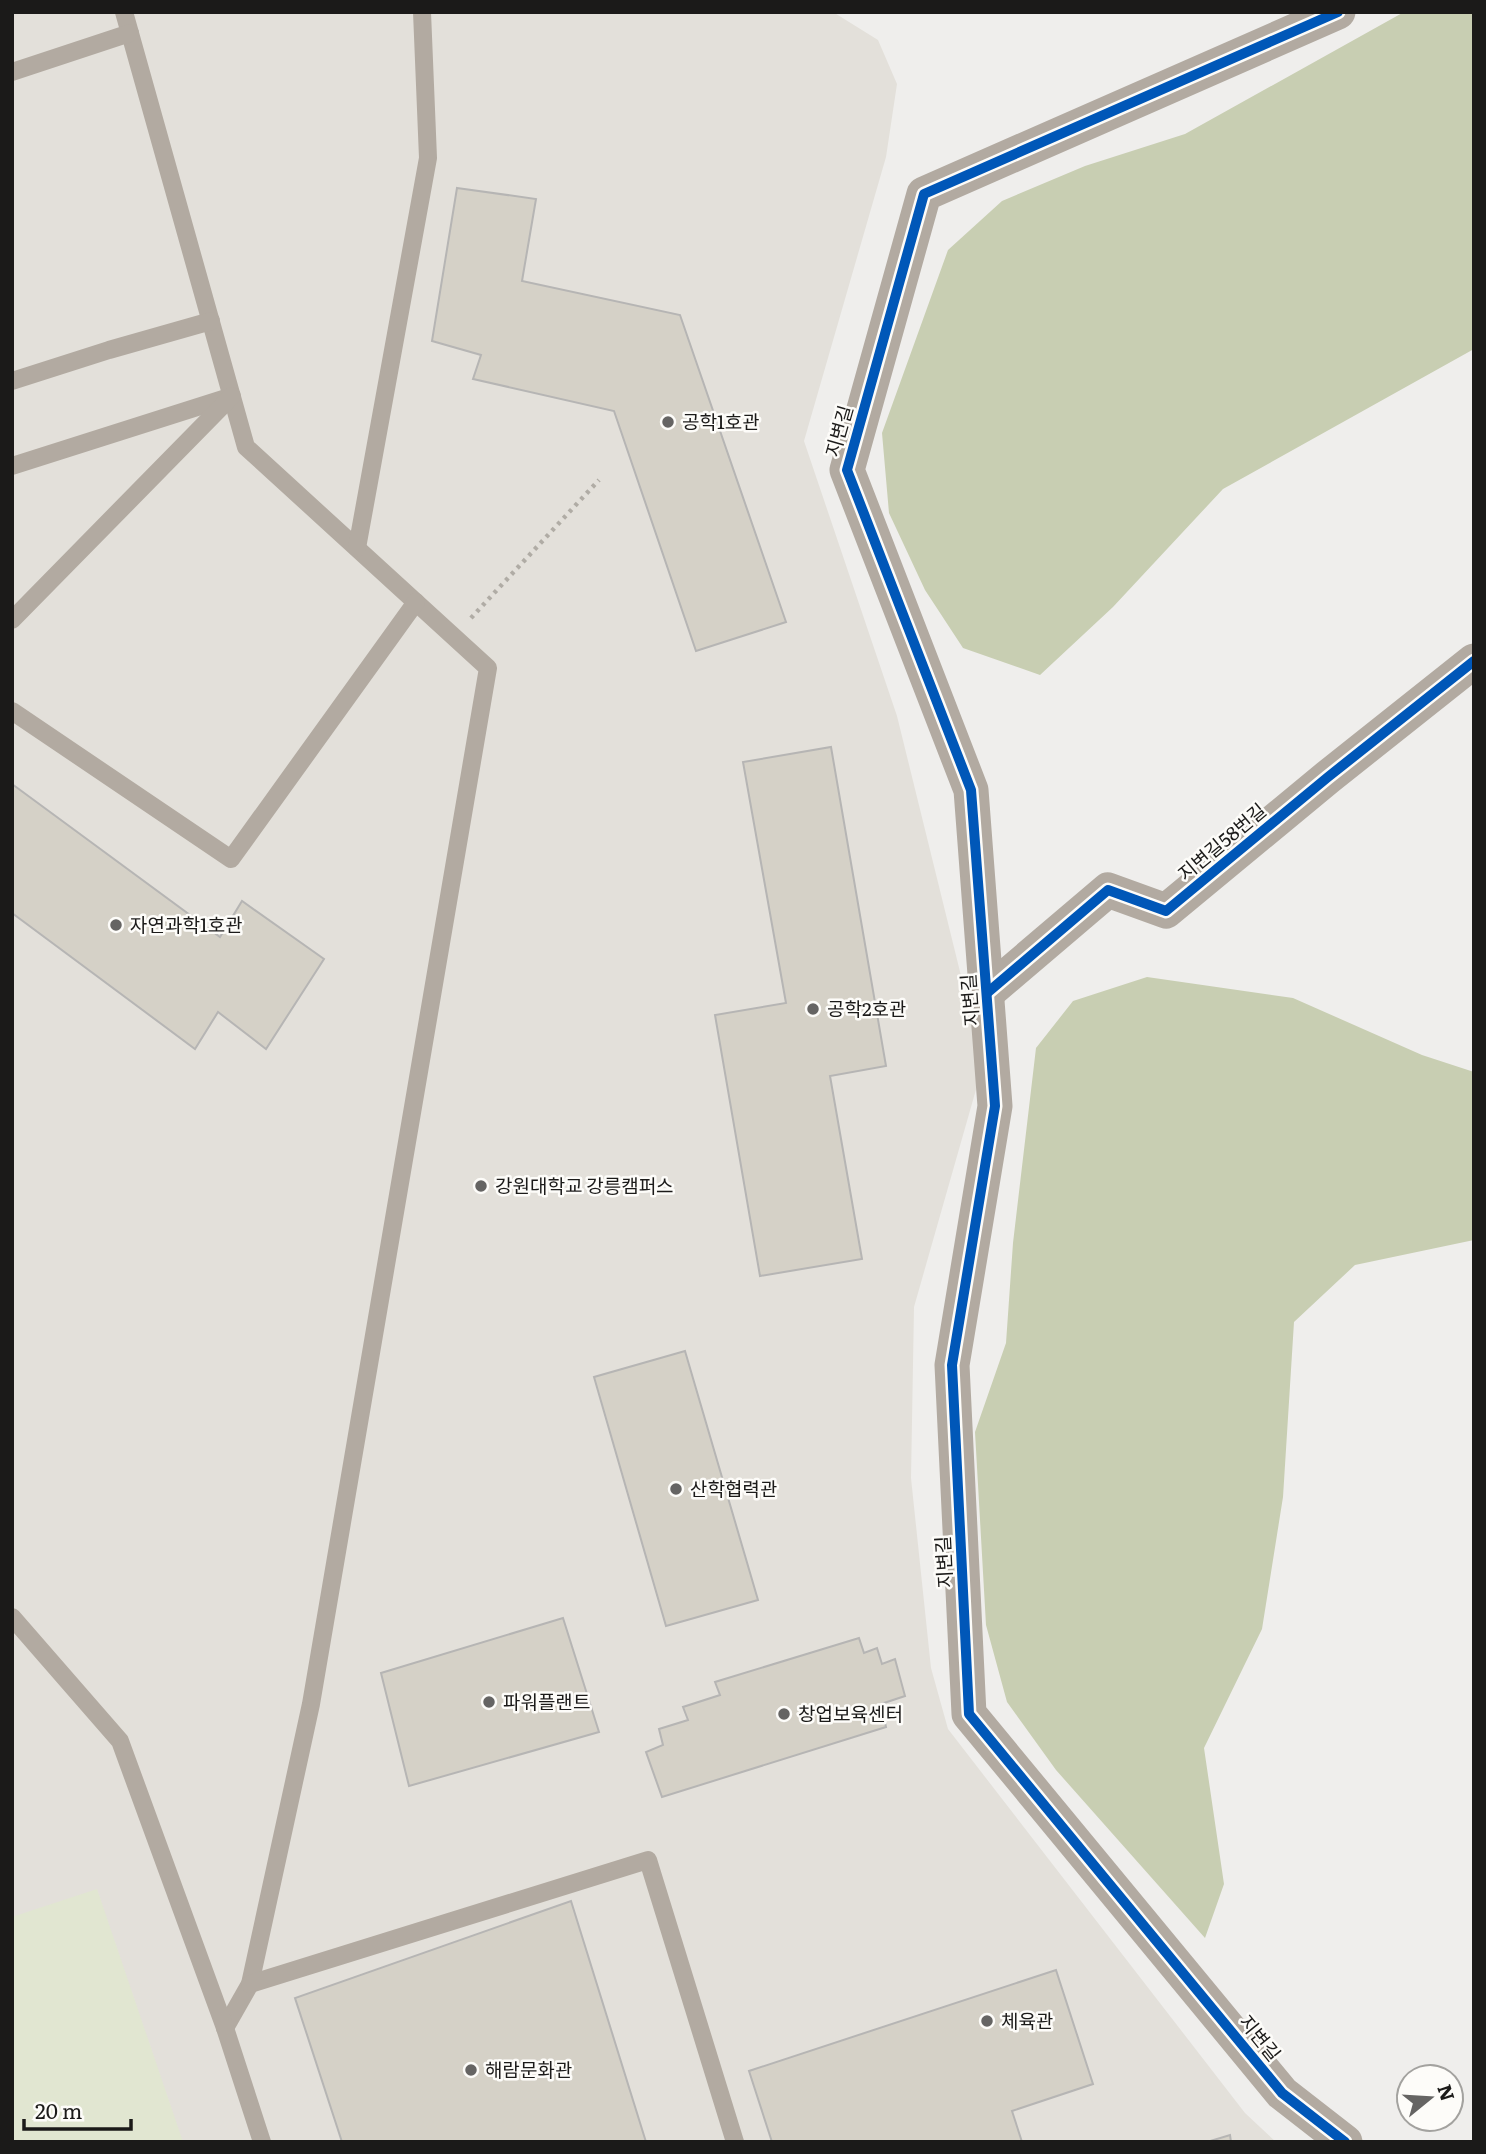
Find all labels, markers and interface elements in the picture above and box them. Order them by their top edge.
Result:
street label: 지변길 [817,402,859,460]
place label: 공학1호관 [682,407,760,435]
marker: 공학1호관 [660,414,676,430]
street label: 지변길58번길 [1171,796,1272,887]
place label: 자연과학1호관 [130,910,243,938]
marker: 자연과학1호관 [108,917,124,933]
street label: 지변길 [953,973,985,1027]
place label: 공학2호관 [827,994,907,1022]
marker: 공학2호관 [805,1001,821,1017]
place label: 강원대학교 강릉캠퍼스 [495,1171,674,1199]
marker: 강원대학교 강릉캠퍼스 [473,1178,489,1194]
place label: 산학협력관 [690,1474,777,1502]
marker: 산학협력관 [668,1481,684,1497]
street label: 지변길 [928,1535,958,1589]
place label: 파워플랜트 [503,1687,590,1715]
marker: 파워플랜트 [481,1694,497,1710]
place label: 창업보육센터 [798,1699,903,1727]
marker: 창업보육센터 [776,1706,792,1722]
place label: 체육관 [1001,2006,1053,2034]
street label: 지변길 [1233,2008,1288,2067]
marker: 체육관 [979,2013,995,2029]
place label: 해람문화관 [485,2055,572,2083]
marker: 해람문화관 [463,2062,479,2078]
north arrow [1395,2063,1465,2133]
text: N [1431,2081,1463,2104]
scale bar [24,2088,131,2132]
text: 20 m [35,2094,82,2125]

